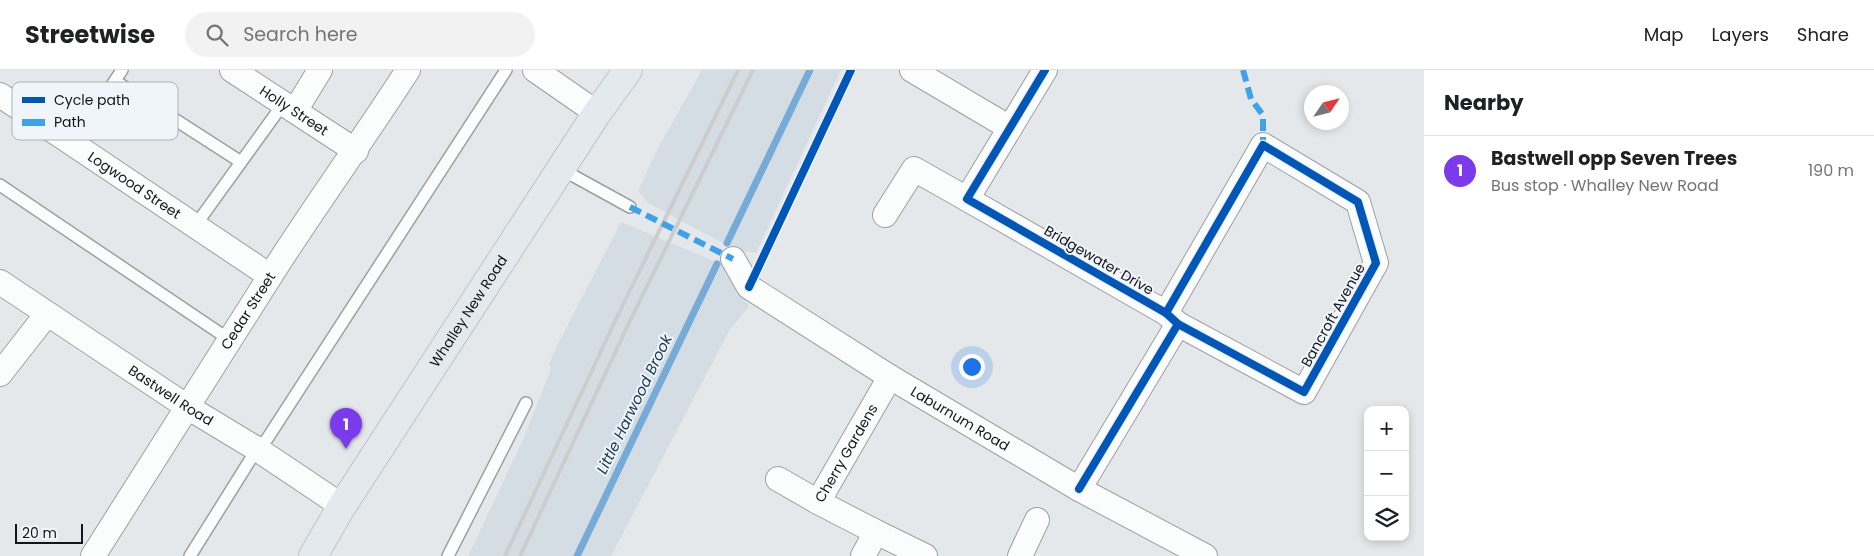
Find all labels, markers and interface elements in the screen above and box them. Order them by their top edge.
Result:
search box [185,12,535,57]
text: Streetwise [25,18,155,51]
icon: search [203,21,231,49]
text: Search here [243,21,358,48]
text: Map [1644,22,1684,47]
text: Layers [1712,22,1769,47]
text: Share [1797,22,1849,47]
street label: Holly Street [256,81,332,140]
legend [12,82,178,140]
north arrow [1304,85,1349,130]
text: Nearby [1444,88,1524,117]
text: Cycle path [54,90,130,110]
text: Path [54,112,86,132]
text: Bastwell opp Seven Trees [1491,145,1737,172]
street label: Logwood Street [84,147,185,224]
text: 1 [1457,159,1463,182]
text: 190 m [1808,159,1854,182]
text: Bus stop · Whalley New Road [1491,174,1719,197]
street label: Bridgewater Drive [1040,220,1158,300]
street label: Whalley New Road [425,251,512,371]
street label: Bancroft Avenue [1296,259,1370,370]
street label: Cedar Street [216,268,280,354]
water label: Little Harwood Brook [591,330,677,477]
your location [959,354,985,380]
street label: Bastwell Road [124,360,217,430]
street label: Laburnum Road [907,381,1013,456]
street label: Cherry Gardens [810,400,882,506]
map controls [1364,406,1409,541]
button: + [1364,406,1409,451]
pin: 1 [330,408,362,449]
button: − [1364,451,1409,496]
button: layers [1364,496,1409,541]
scale bar [15,521,82,544]
text: 20 m [22,523,57,543]

